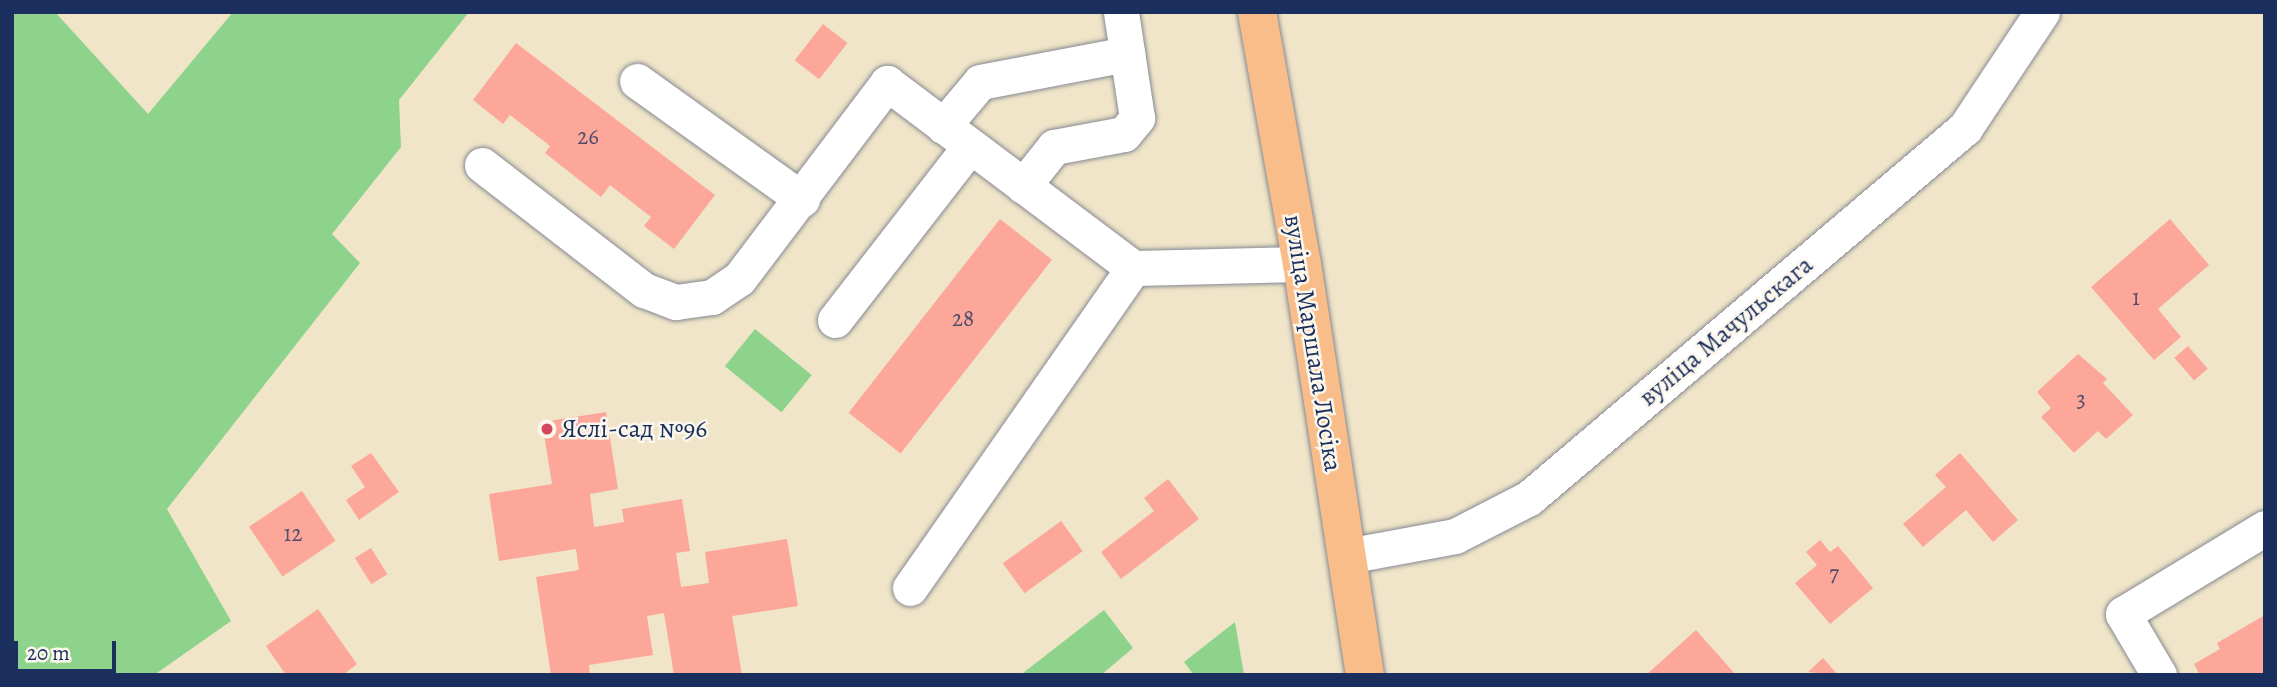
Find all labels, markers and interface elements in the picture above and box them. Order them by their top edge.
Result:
house number: 26 [577,123,599,151]
street label: вуліца Маршала Лосіка [1277,212,1349,474]
street label: вуліца Мачульскага [1633,249,1819,413]
house number: 1 [2132,284,2140,312]
house number: 28 [952,305,974,333]
house number: 3 [2076,386,2086,414]
place label: Яслі-сад №96 [561,413,707,445]
marker: Яслі-сад №96 [539,421,555,437]
house number: 12 [284,520,302,548]
house number: 7 [1829,560,1839,588]
scale bar [18,628,119,672]
text: 20 m [27,639,70,667]

